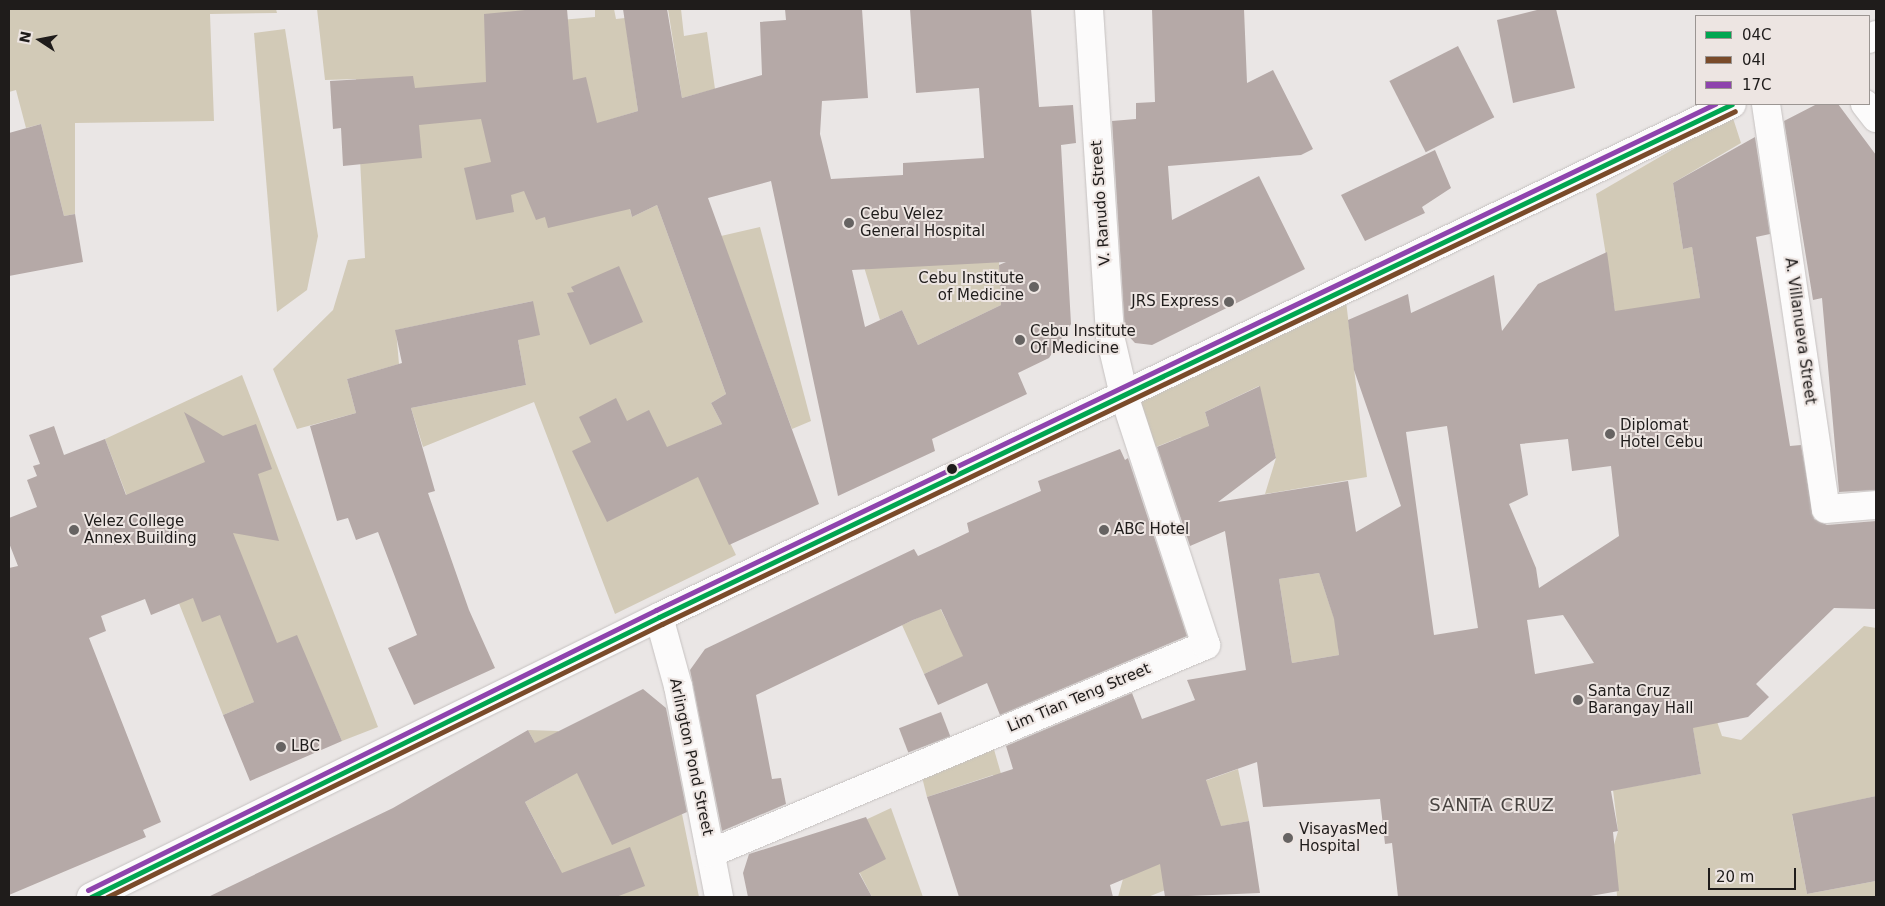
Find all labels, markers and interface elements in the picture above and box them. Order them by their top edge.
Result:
north arrow [15,15,65,65]
legend [1695,15,1870,105]
text: 04C [1742,26,1772,44]
text: N [16,30,34,44]
text: 04I [1742,51,1766,69]
text: 17C [1742,76,1772,94]
street label: V. Ranudo Street [1088,140,1114,266]
place label: Cebu Velez General Hospital [860,205,985,240]
marker: Cebu Velez General Hospital [842,216,856,230]
street label: A. Villanueva Street [1781,257,1819,405]
place label: Cebu Institute of Medicine [918,269,1024,304]
marker: Cebu Institute of Medicine [1028,281,1040,293]
place label: JRS Express [1131,293,1219,311]
marker: JRS Express [1223,296,1235,308]
place label: Cebu Institute Of Medicine [1030,322,1136,357]
marker: Cebu Institute Of Medicine [1014,334,1026,346]
place label: Diplomat Hotel Cebu [1620,416,1703,451]
marker: Diplomat Hotel Cebu [1604,428,1616,440]
unlabelled marker [947,464,957,474]
place label: Velez College Annex Building [84,512,197,547]
place label: ABC Hotel [1114,521,1189,539]
marker: Velez College Annex Building [68,524,80,536]
marker: ABC Hotel [1098,524,1110,536]
street label: Lim Tian Teng Street [1005,660,1153,736]
street label: Arlington Pond Street [666,677,716,837]
place label: Santa Cruz Barangay Hall [1588,682,1694,717]
marker: Santa Cruz Barangay Hall [1572,694,1584,706]
place label: LBC [291,738,320,756]
marker: LBC [275,741,287,753]
district label: SANTA CRUZ [1428,794,1556,816]
place label: VisayasMed Hospital [1299,820,1388,855]
marker: VisayasMed Hospital [1281,831,1295,845]
scale bar [1710,858,1798,890]
text: 20 m [1716,868,1754,886]

